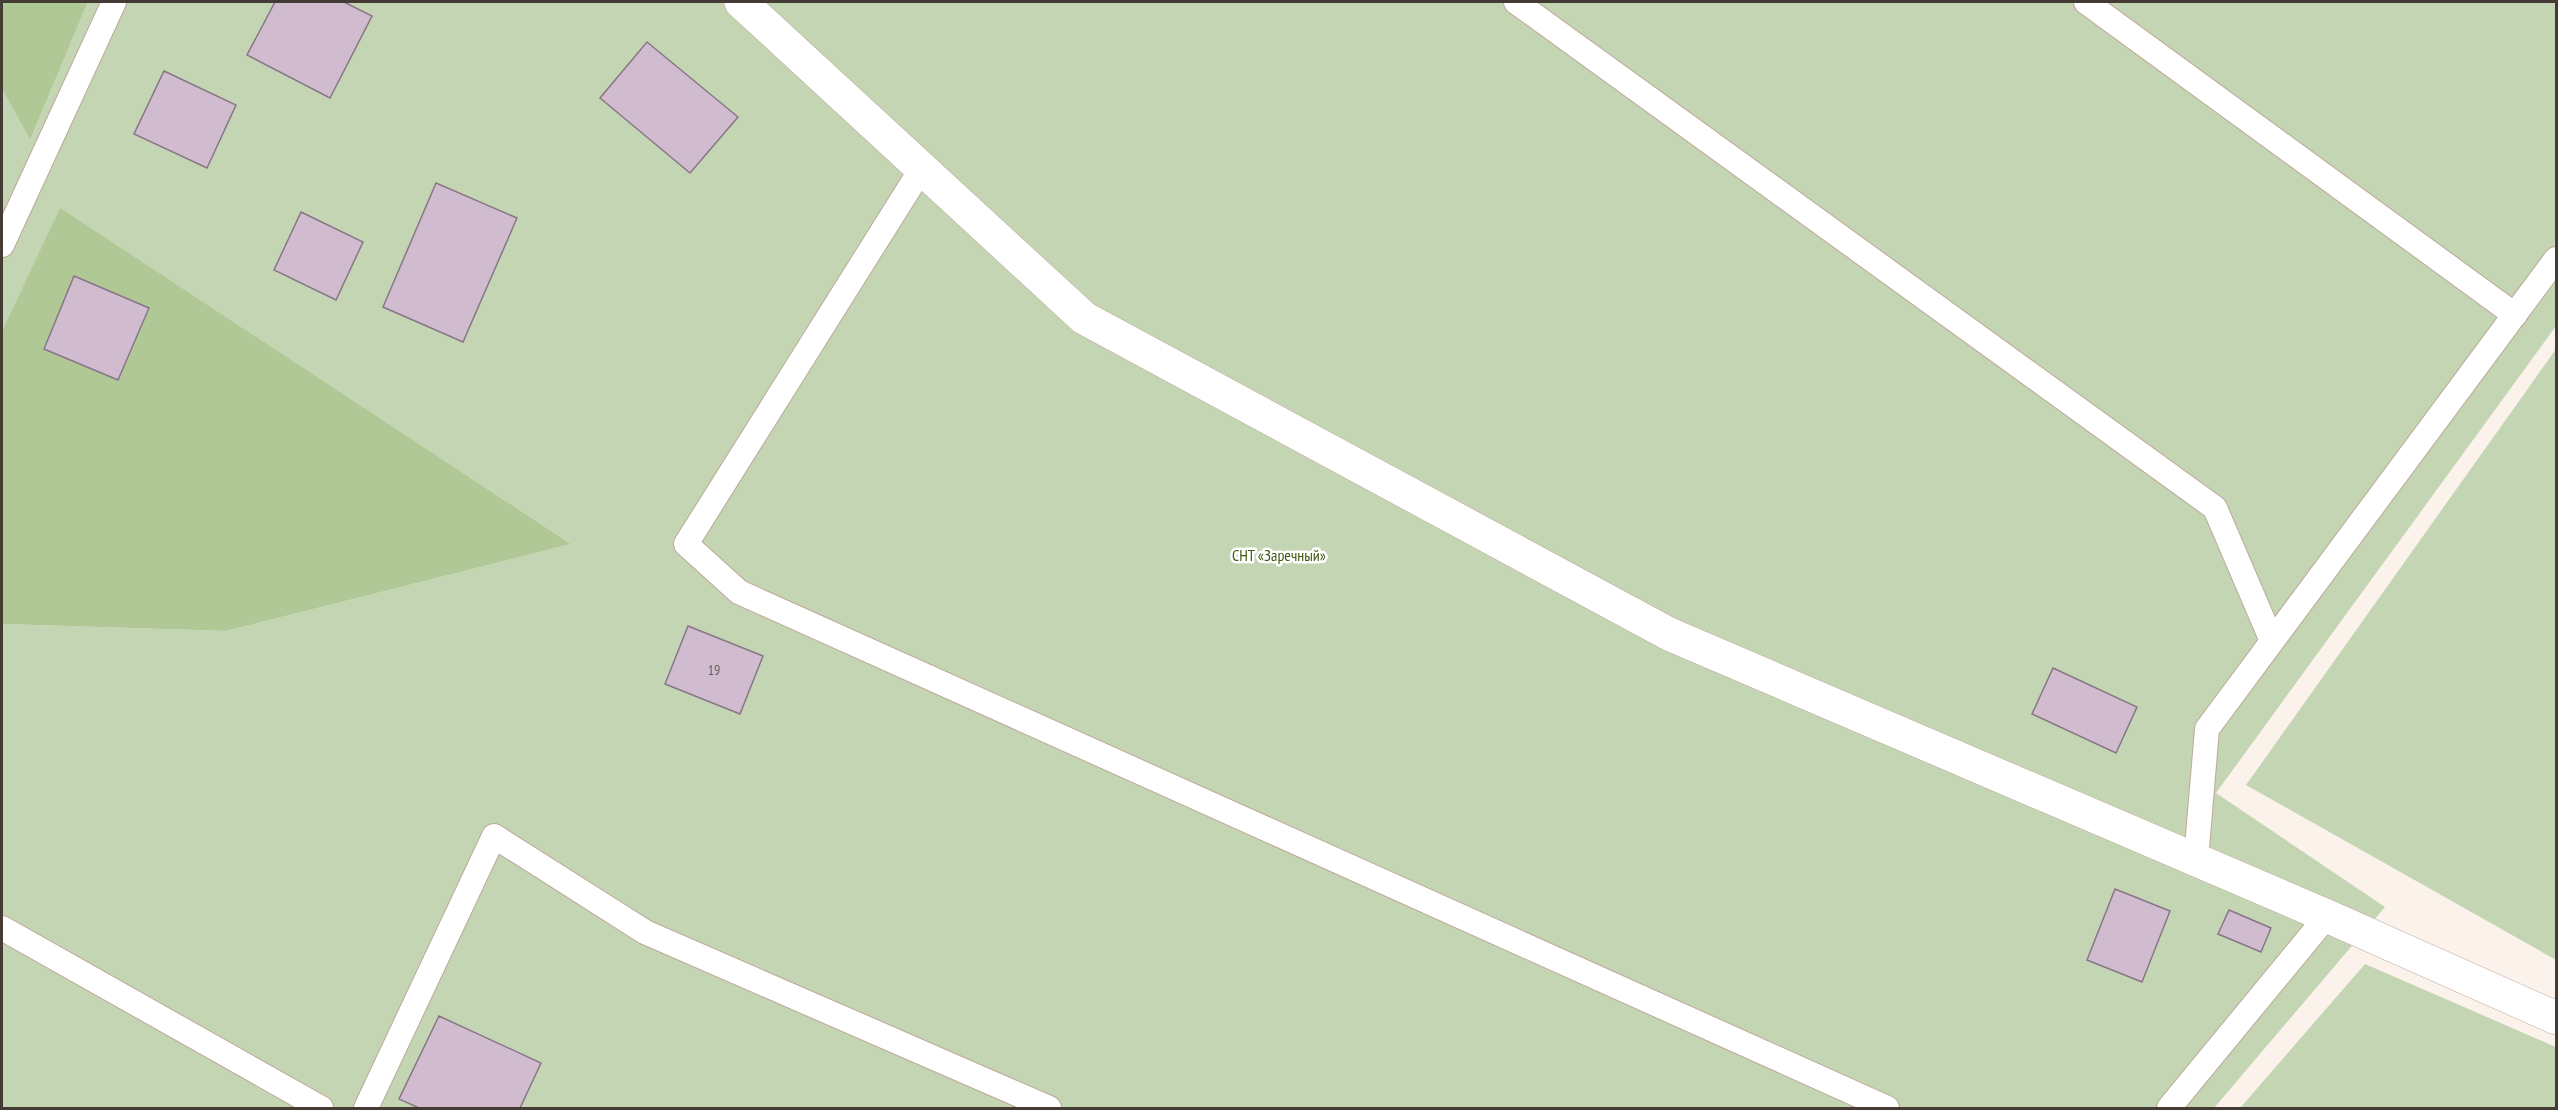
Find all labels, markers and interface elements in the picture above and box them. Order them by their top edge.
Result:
park label: СНТ «Заречный» [1232,545,1326,565]
house number: 19 [708,661,720,679]

